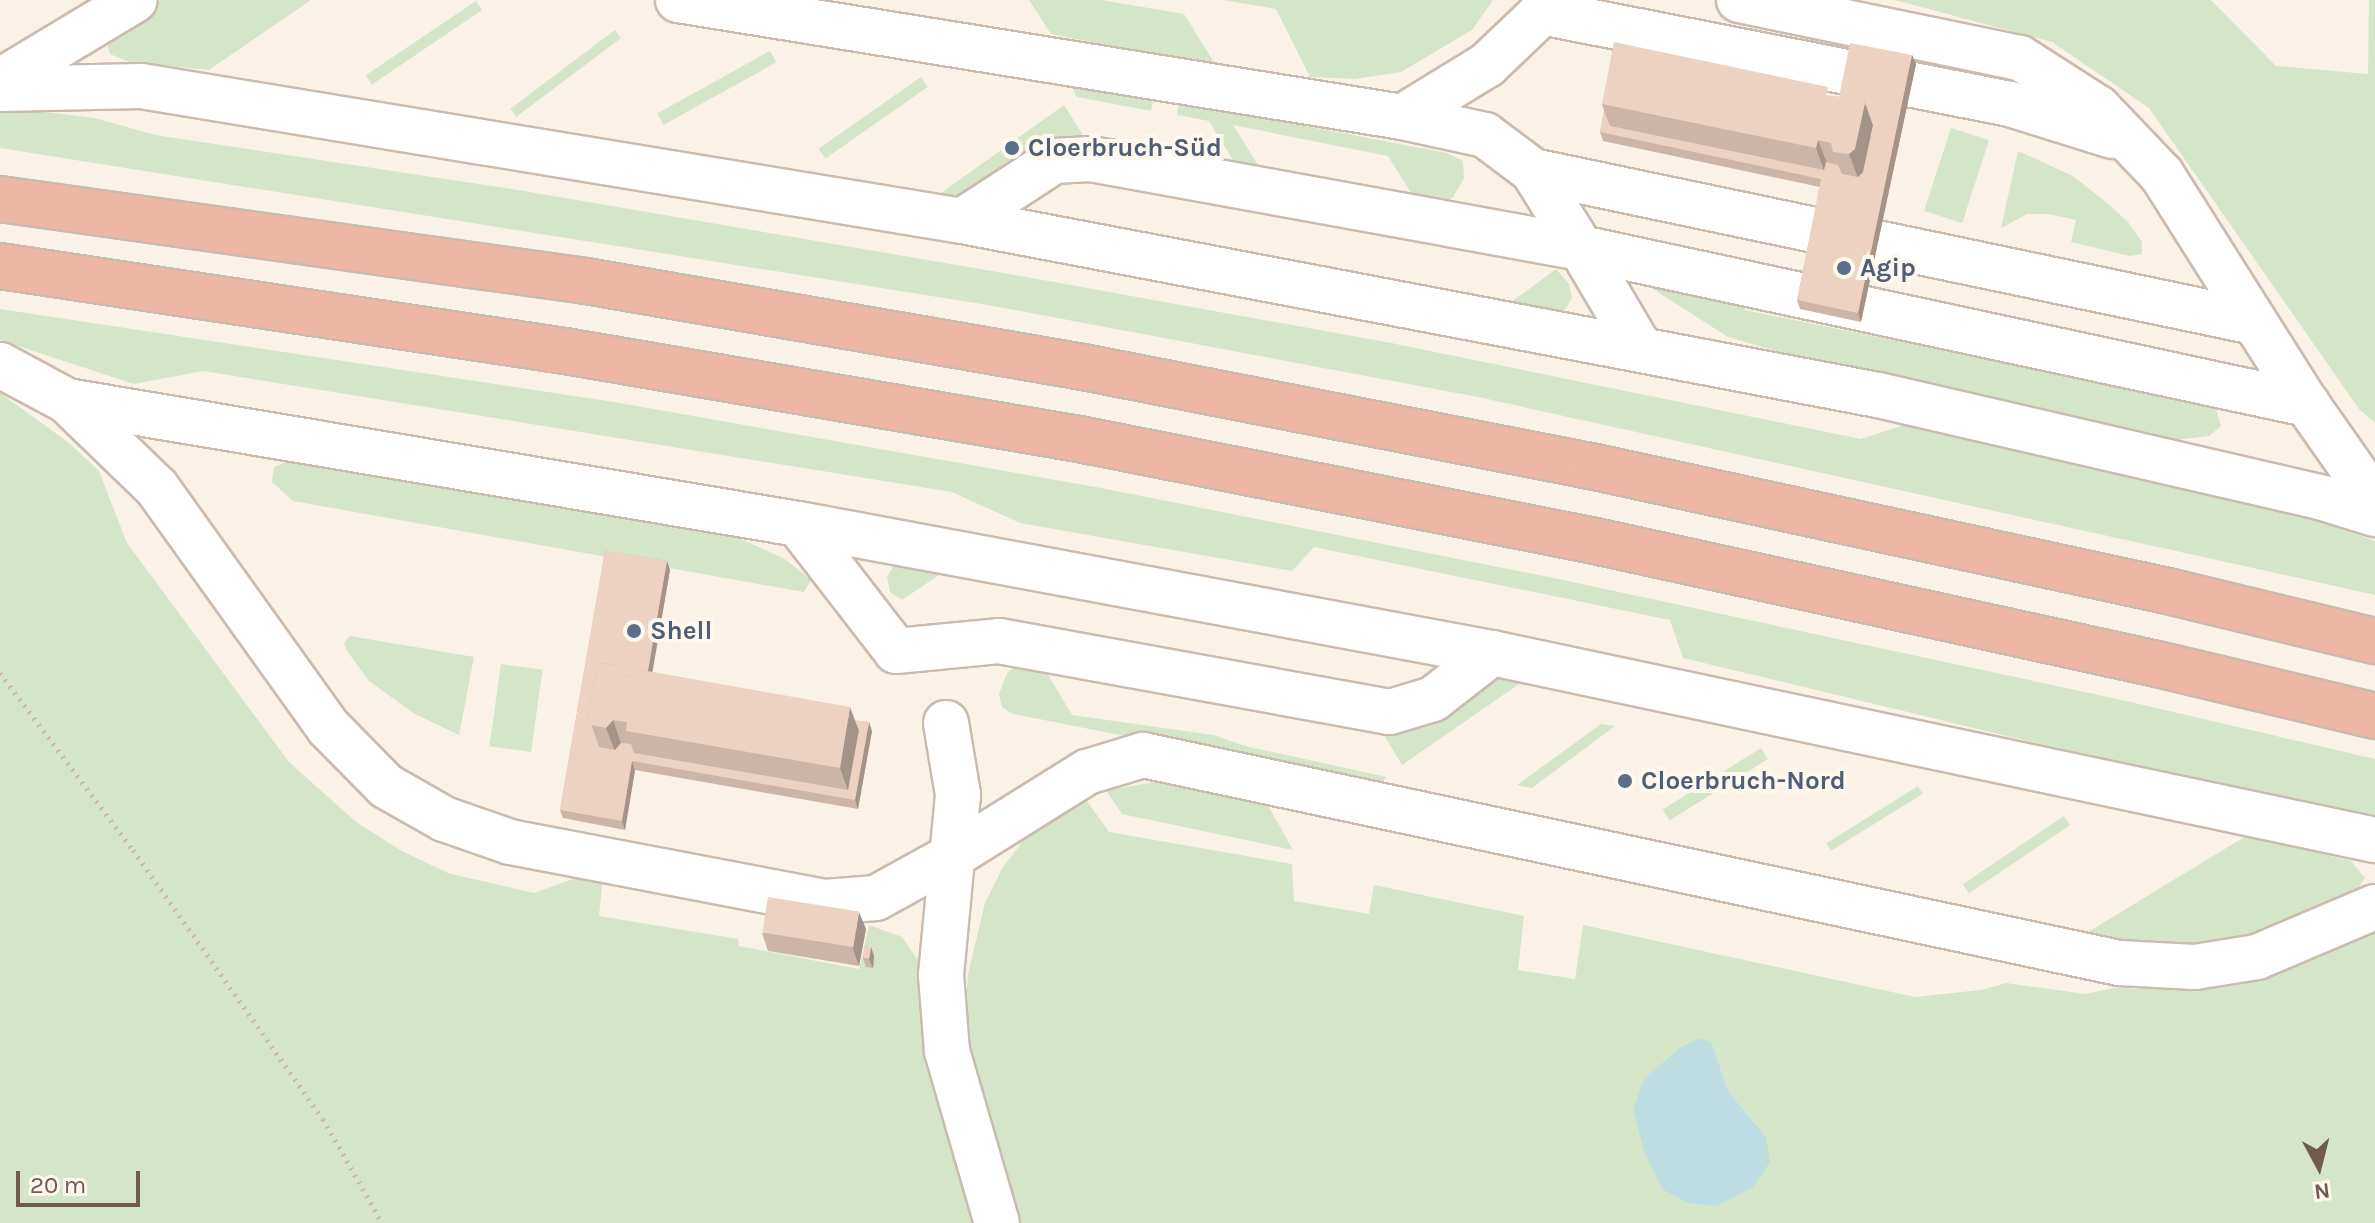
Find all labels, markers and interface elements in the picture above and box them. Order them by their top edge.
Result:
place label: Cloerbruch-Süd [1028,132,1222,164]
marker: Cloerbruch-Süd [1003,139,1021,157]
place label: Agip [1860,252,1916,284]
marker: Agip [1835,259,1853,277]
place label: Shell [650,615,712,647]
marker: Shell [625,622,643,640]
place label: Cloerbruch-Nord [1641,765,1846,797]
marker: Cloerbruch-Nord [1616,772,1634,790]
north arrow [2279,1127,2359,1207]
scale bar [20,1155,144,1205]
text: 20 m [30,1171,86,1199]
text: N [2313,1177,2331,1205]

